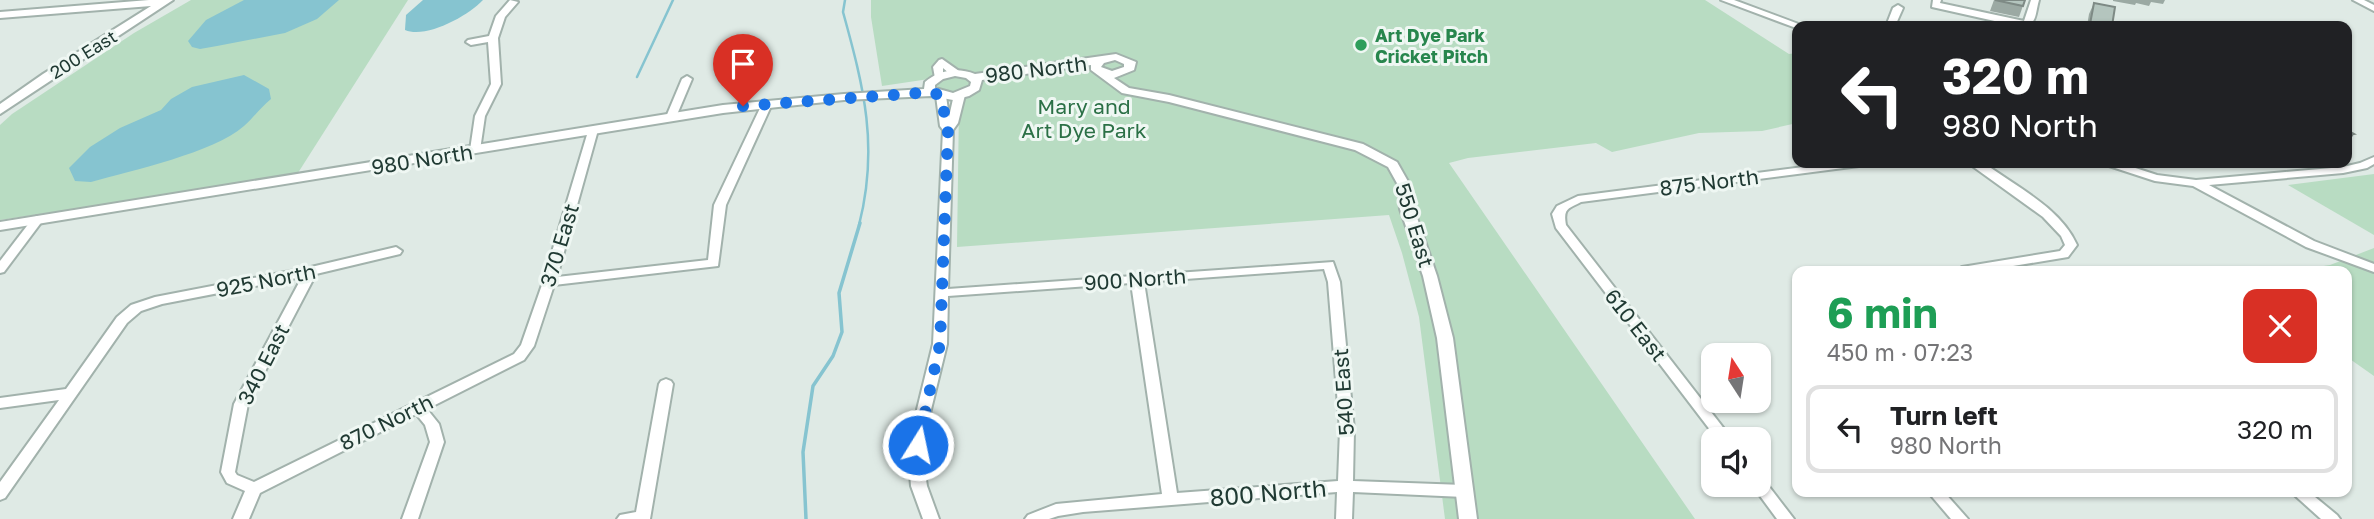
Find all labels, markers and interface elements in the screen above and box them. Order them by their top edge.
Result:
place label: Art Dye Park Cricket Pitch [1375,24,1488,67]
street label: 200 East [45,25,121,83]
pin [713,34,773,106]
marker: Art Dye Park Cricket Pitch [1353,37,1369,53]
icon: arrive [724,45,762,83]
text: 320 m [1942,46,2089,105]
icon: left [1827,49,1918,140]
street label: 980 North [984,50,1088,88]
park label: Mary and Art Dye Park [1021,93,1147,143]
text: 980 North [1942,106,2098,144]
street label: 980 North [369,138,475,180]
street label: 875 North [1658,163,1760,201]
street label: 550 East [1390,180,1440,270]
street label: 370 East [534,200,584,290]
street label: 925 North [214,258,318,302]
street label: 900 North [1083,262,1187,296]
street label: 610 East [1600,283,1672,367]
text: 6 min [1827,287,1938,337]
button: close [2243,289,2317,363]
street label: 340 East [232,319,294,409]
text: 450 m · 07:23 [1827,338,1973,366]
north arrow [1701,343,1771,413]
map controls [1701,343,1771,497]
street label: 540 East [1327,348,1359,436]
street label: 870 North [335,388,437,456]
text: Turn left [1890,400,1998,431]
position arrow [881,408,955,482]
icon: left [1831,410,1869,448]
text: 320 m [2237,414,2313,445]
button: sound [1701,427,1771,497]
text: 980 North [1890,431,2002,459]
street label: 800 North [1208,472,1328,512]

